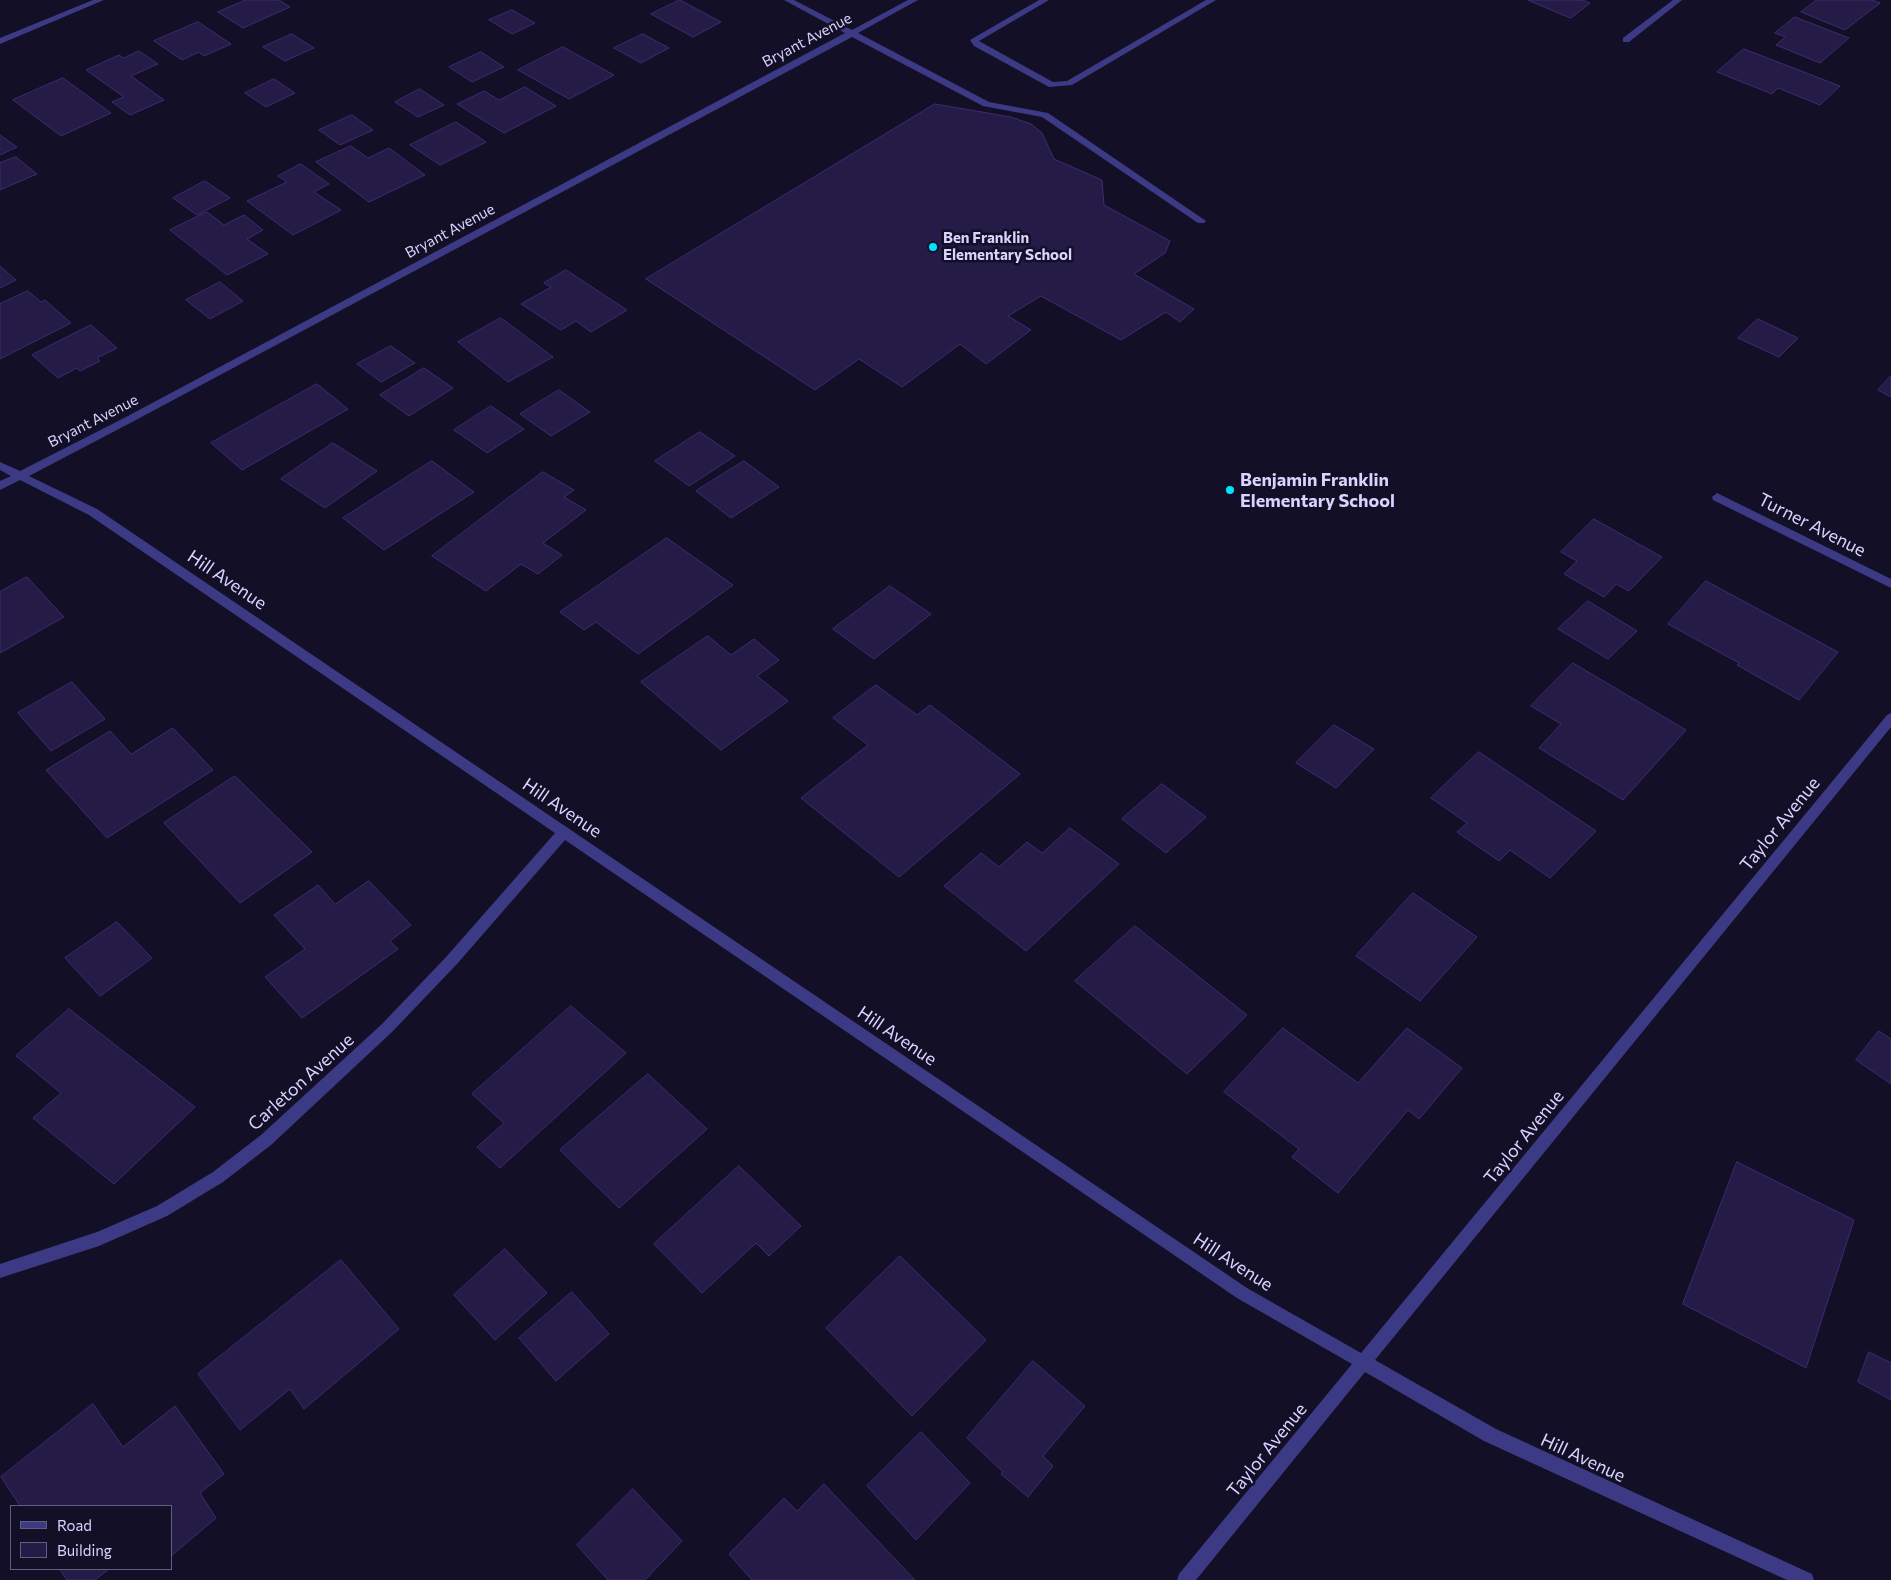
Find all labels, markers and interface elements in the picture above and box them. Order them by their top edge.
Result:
street label: Bryant Avenue [759,9,855,71]
street label: Bryant Avenue [402,200,498,262]
place label: Ben Franklin Elementary School [943,229,1072,264]
marker: Ben Franklin Elementary School [927,241,939,253]
street label: Bryant Avenue [45,391,141,451]
place label: Benjamin Franklin Elementary School [1240,469,1395,512]
marker: Benjamin Franklin Elementary School [1224,484,1236,496]
street label: Turner Avenue [1755,489,1869,561]
street label: Hill Avenue [183,546,271,614]
street label: Taylor Avenue [1736,773,1824,875]
street label: Hill Avenue [518,774,606,842]
street label: Hill Avenue [853,1002,941,1070]
street label: Carleton Avenue [244,1029,358,1135]
street label: Taylor Avenue [1480,1086,1568,1188]
street label: Hill Avenue [1189,1228,1277,1296]
street label: Taylor Avenue [1223,1399,1311,1501]
street label: Hill Avenue [1537,1429,1629,1487]
legend [10,1505,172,1570]
text: Road [57,1516,92,1534]
text: Building [57,1541,112,1559]

